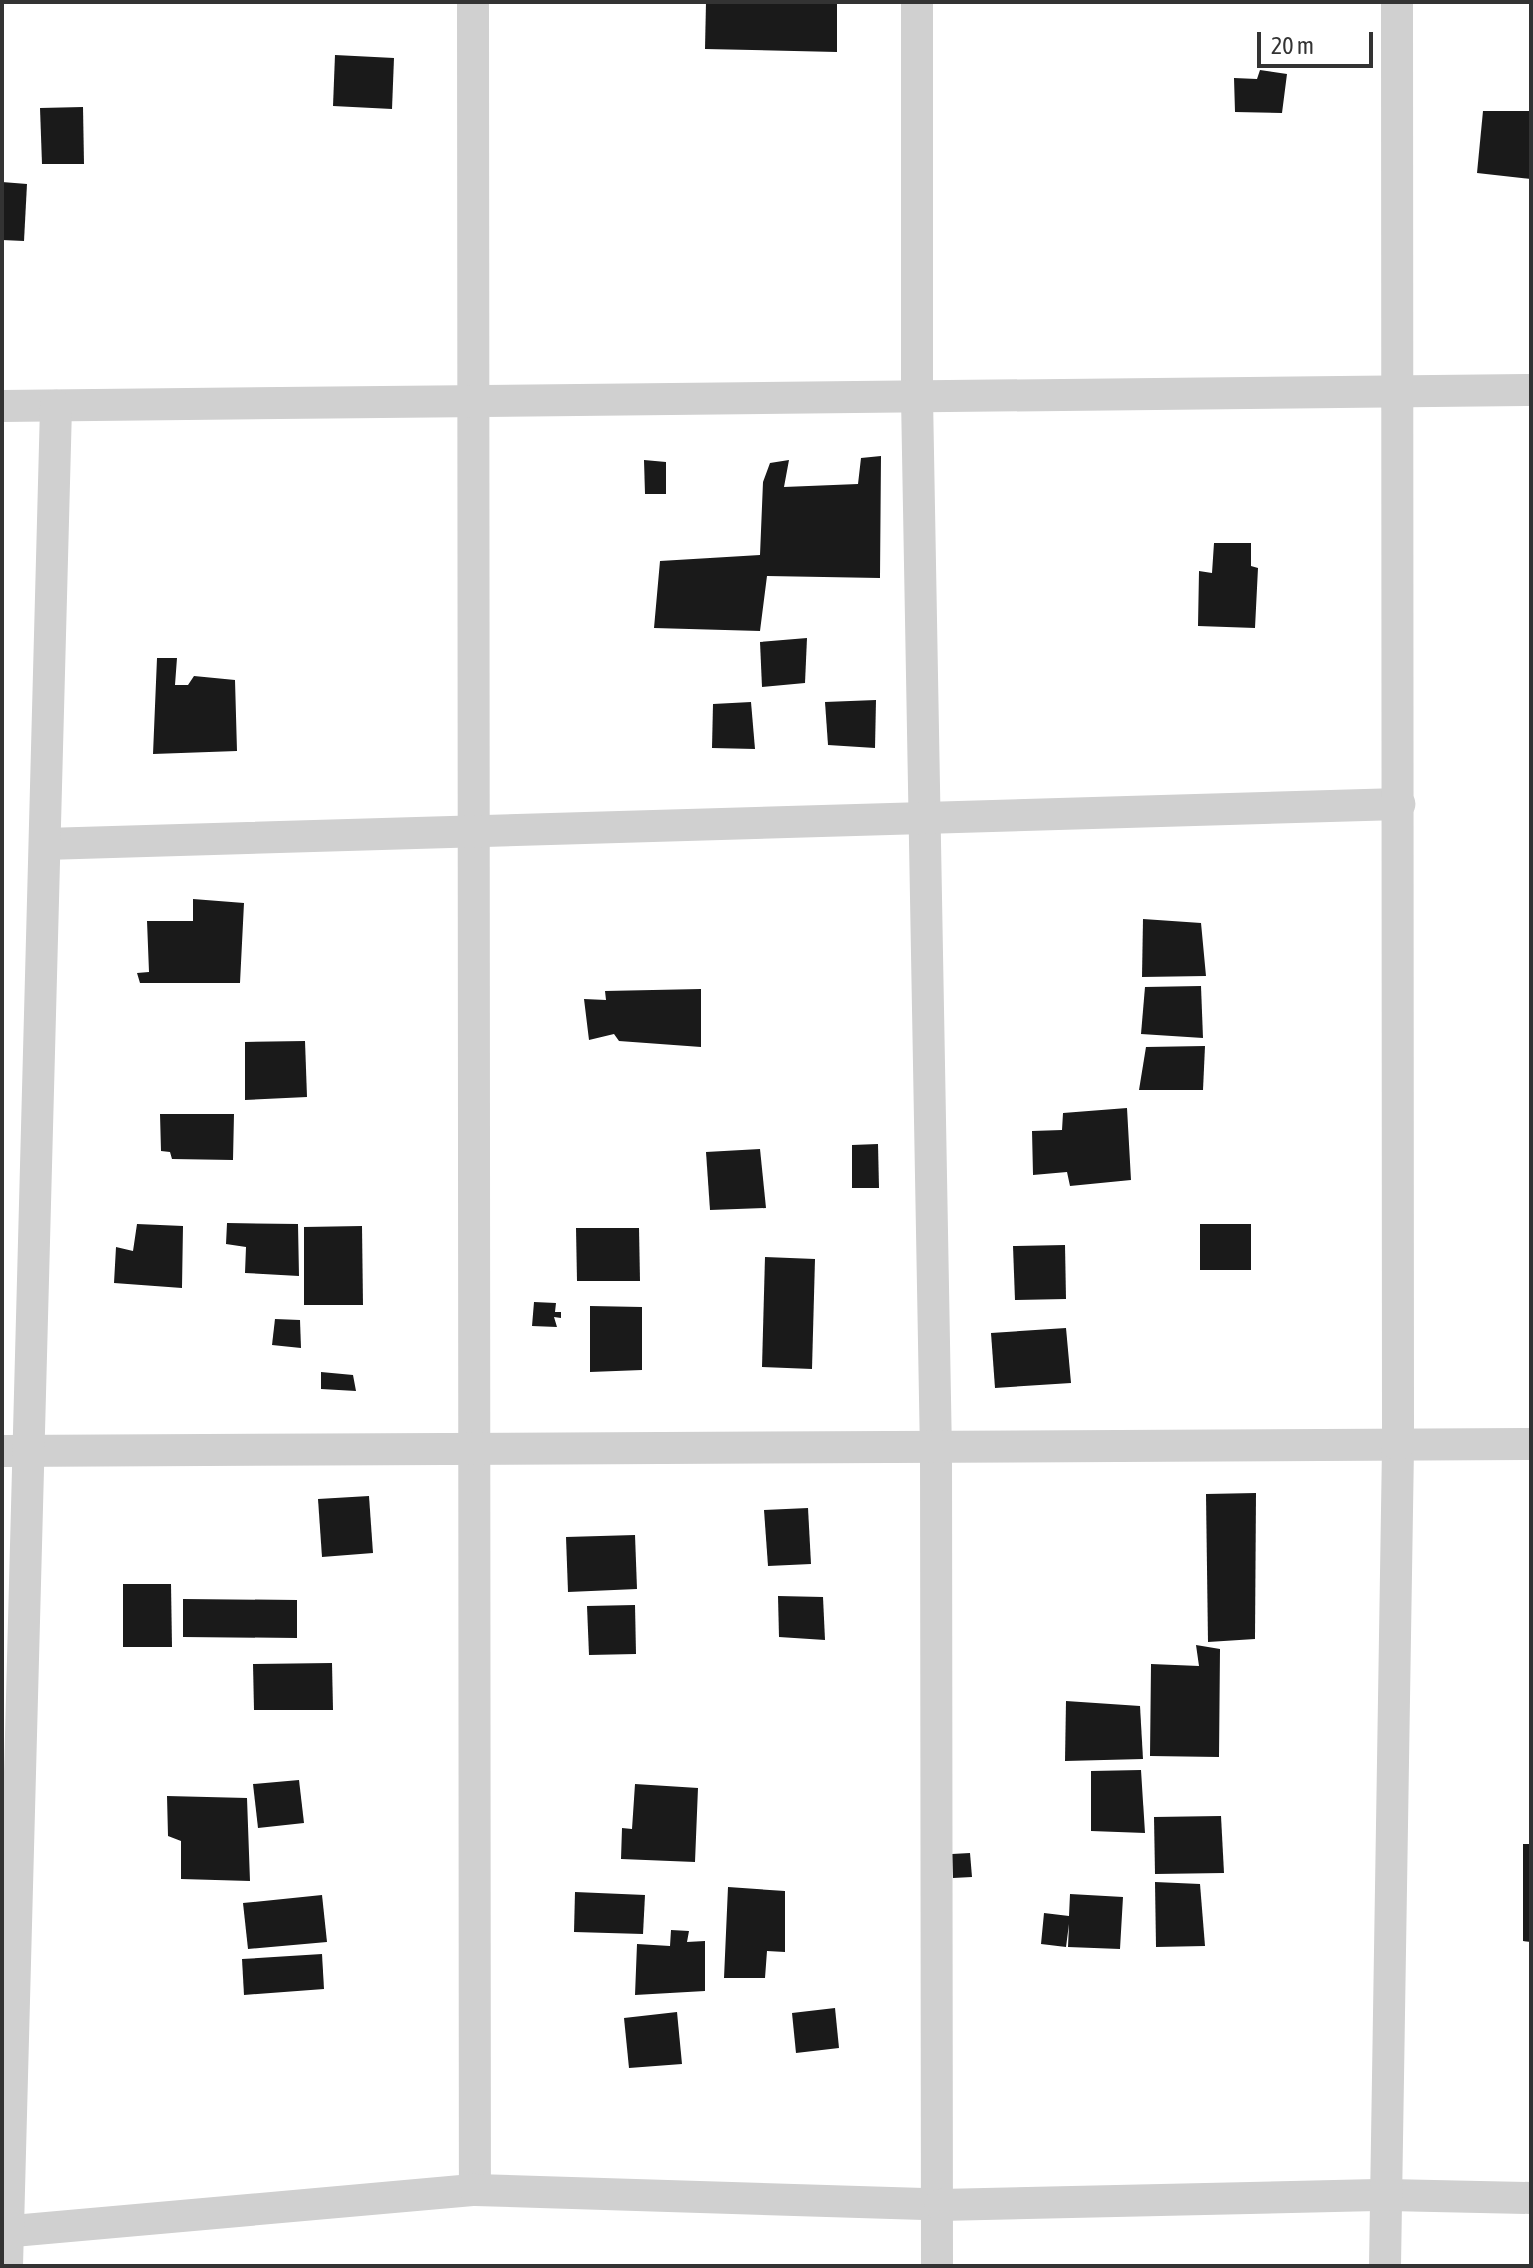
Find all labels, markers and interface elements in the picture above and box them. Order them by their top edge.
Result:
scale bar [1261,16,1377,66]
text: 20 m [1271,32,1314,59]

